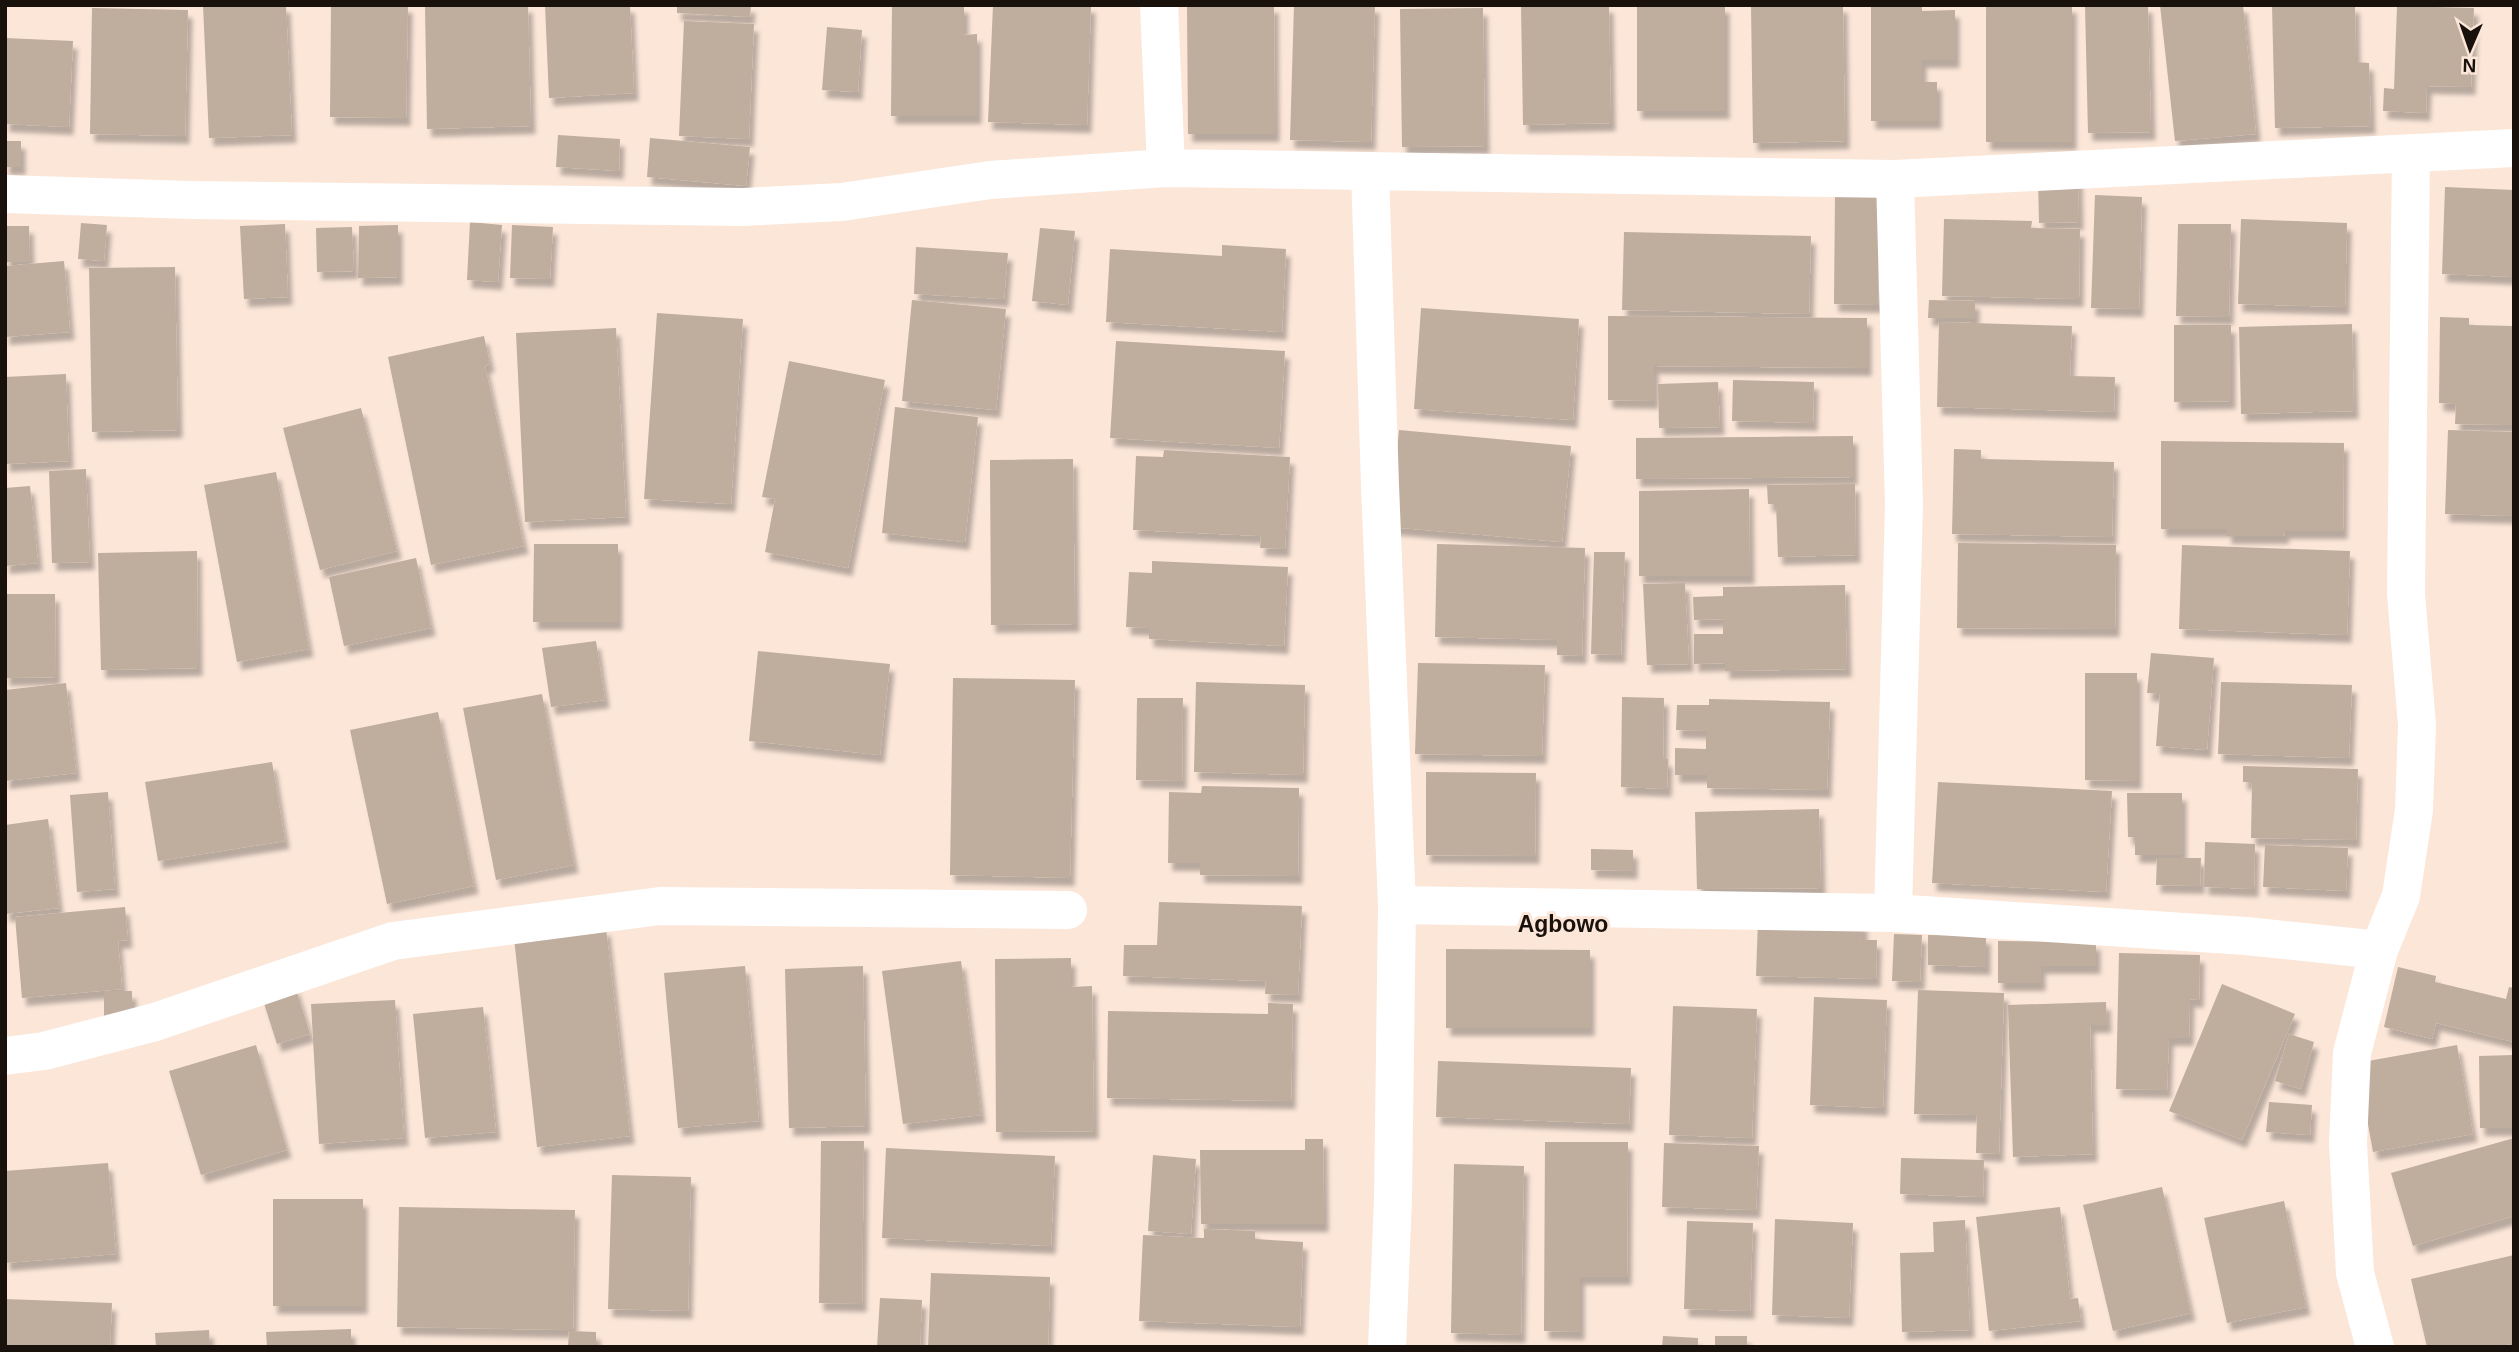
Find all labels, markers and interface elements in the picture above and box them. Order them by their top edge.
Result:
north arrow [2435,14,2505,84]
text: N [2462,55,2477,76]
district label: Agbowo [1518,911,1608,937]

